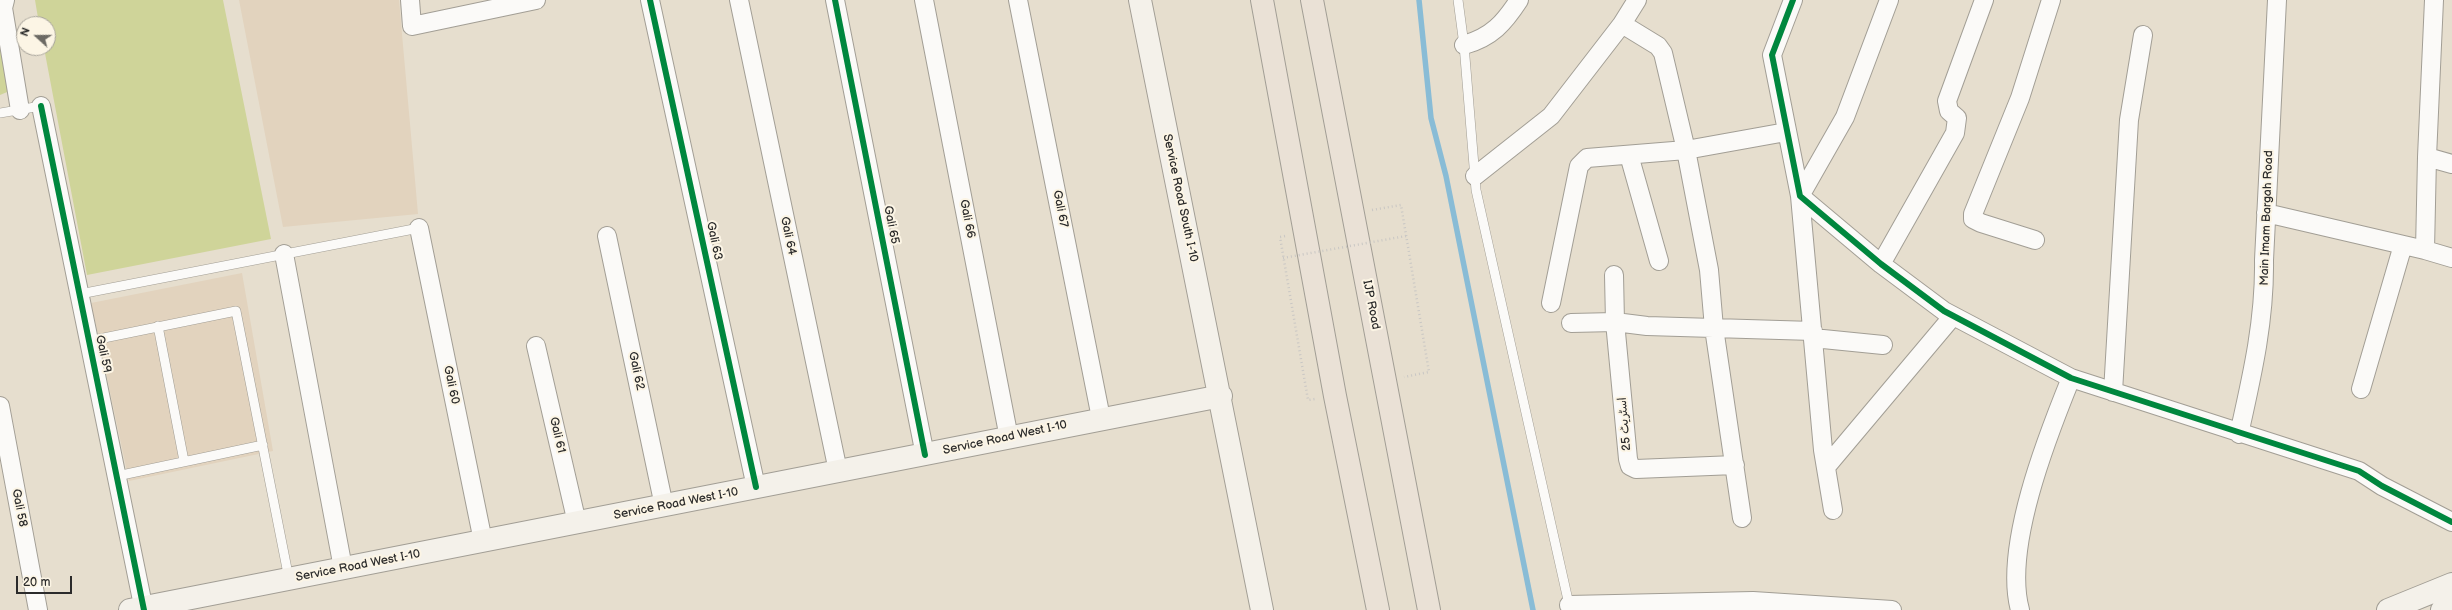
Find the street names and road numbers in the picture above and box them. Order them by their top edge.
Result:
street label: Service Road South I-10 [1159,133,1201,263]
street label: Main Imam Bargah Road [2257,150,2277,286]
street label: Gali 67 [1049,189,1071,229]
street label: Gali 66 [956,198,978,240]
street label: Gali 65 [880,205,902,245]
street label: Gali 64 [777,215,799,257]
street label: Gali 63 [703,220,725,262]
street label: IJP Road [1359,279,1383,331]
street label: Gali 59 [92,334,114,374]
street label: Gali 62 [625,350,647,392]
street label: Gali 60 [440,364,462,406]
street label: اسٹریٹ 25 [1615,397,1635,451]
street label: Gali 61 [546,416,568,454]
street label: Service Road West I-10 [942,418,1068,458]
street label: Service Road West I-10 [613,485,739,523]
street label: Gali 58 [8,488,30,528]
street label: Service Road West I-10 [295,547,421,585]

